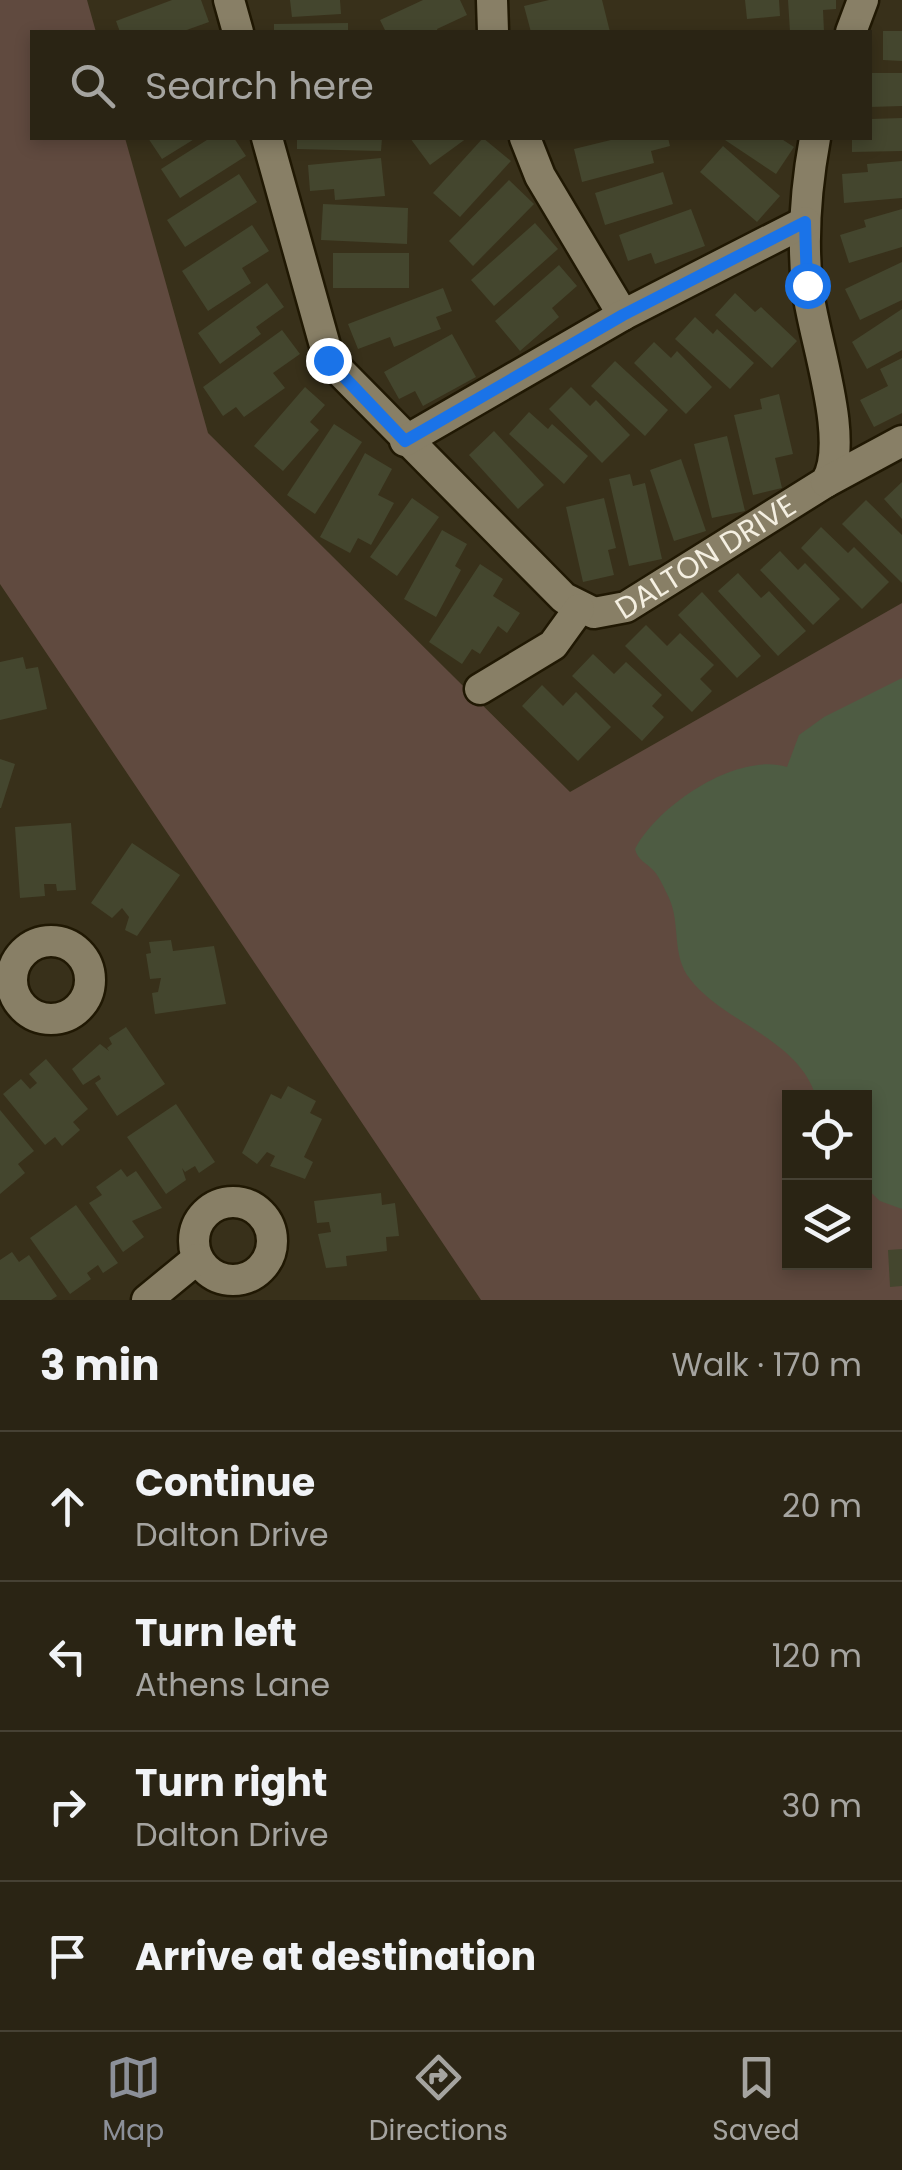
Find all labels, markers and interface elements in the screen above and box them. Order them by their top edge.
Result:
search box [30,30,872,140]
icon: search [65,58,120,113]
text: Search here [145,59,374,112]
route start [785,263,831,309]
route end [306,338,352,384]
street label: DALTON DRIVE [607,484,804,630]
map controls [782,1090,872,1270]
button: locate [782,1090,872,1180]
button: layers [782,1180,872,1270]
text: 3 min [40,1336,160,1395]
text: Walk · 170 m [672,1342,862,1387]
text: Continue [135,1456,315,1509]
icon: ahead [40,1479,95,1534]
text: 20 m [782,1483,862,1528]
text: Dalton Drive [135,1512,329,1557]
text: Turn left [135,1606,297,1659]
icon: left [40,1629,95,1684]
text: 120 m [772,1633,862,1678]
text: Athens Lane [135,1662,330,1707]
text: Turn right [135,1756,327,1809]
icon: right [40,1779,95,1834]
text: 30 m [782,1783,862,1828]
text: Dalton Drive [135,1812,329,1857]
icon: arrive [40,1929,95,1984]
text: Arrive at destination [135,1930,536,1983]
tab: Map [102,2050,164,2152]
tab: Directions [369,2050,508,2152]
tab: Saved [712,2050,800,2152]

